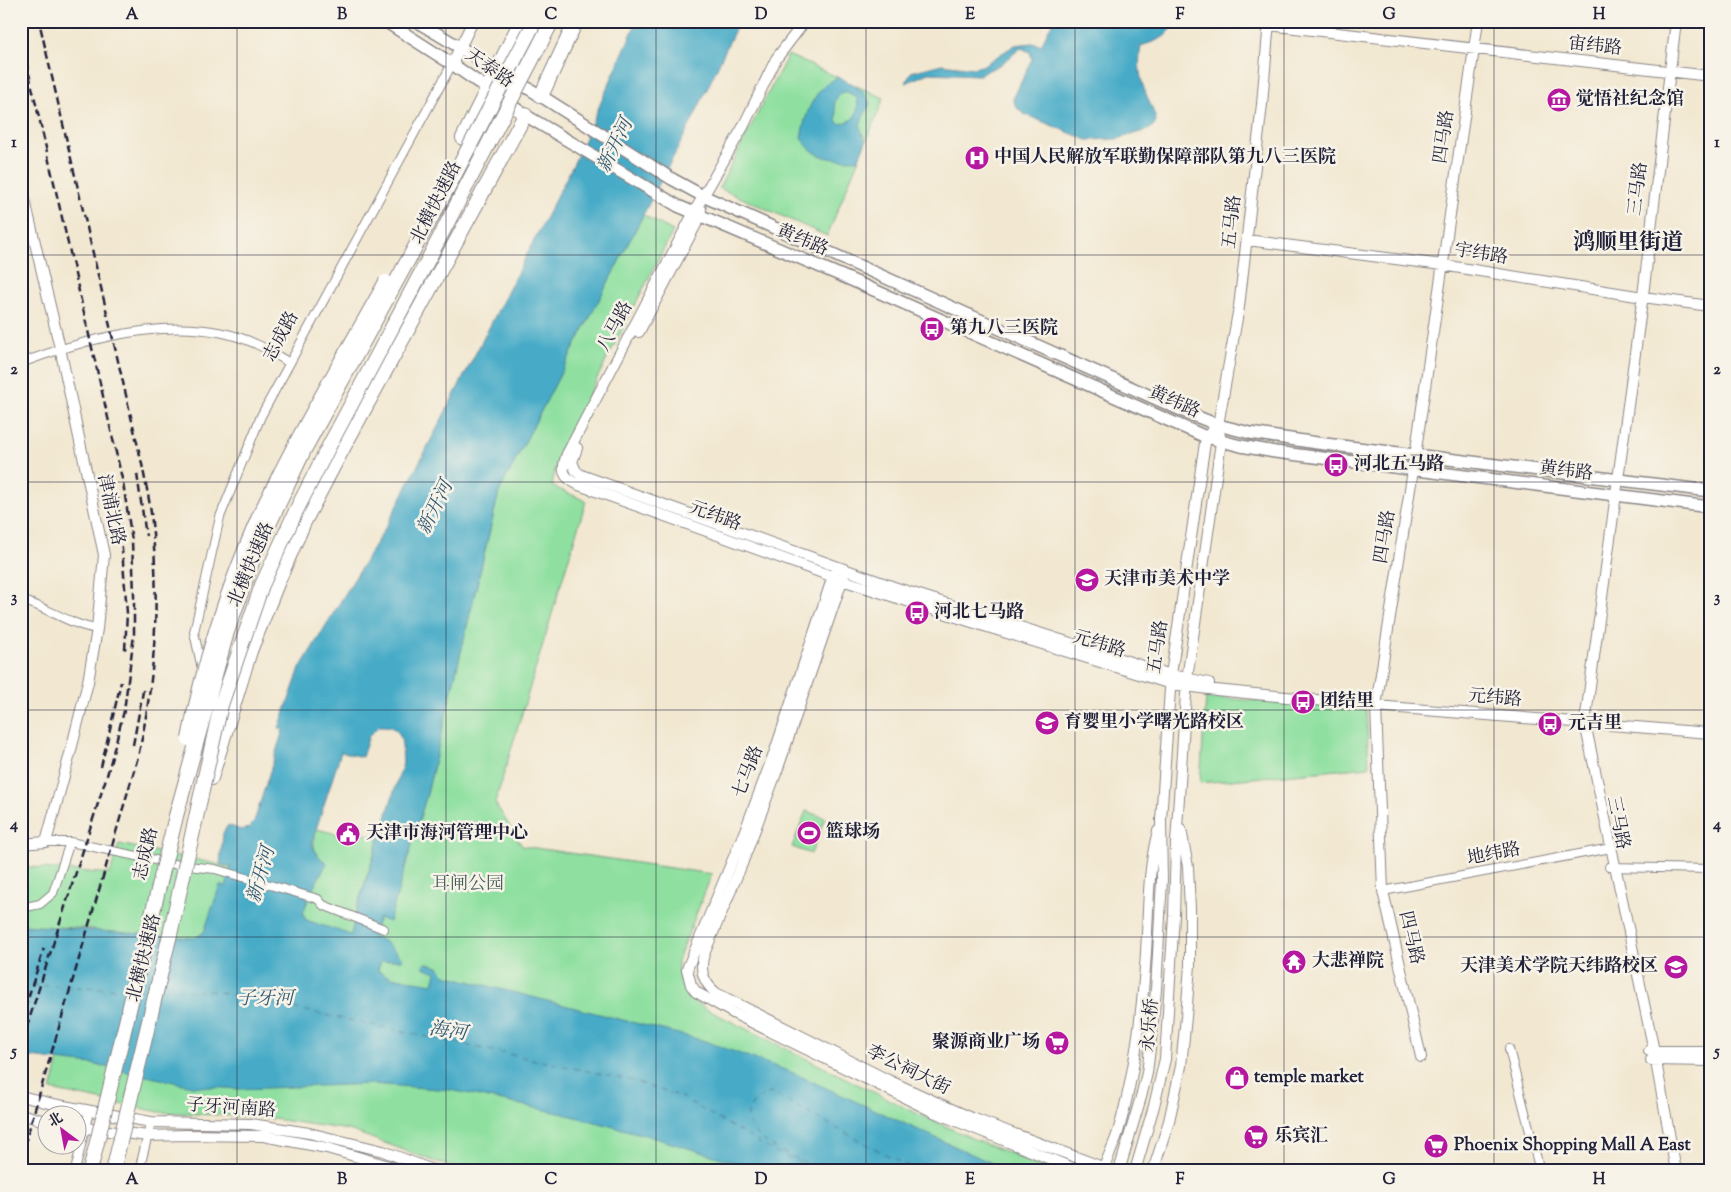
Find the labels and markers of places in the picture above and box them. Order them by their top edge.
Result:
museum icon: 觉悟社纪念馆 [1546,87,1572,113]
place label: 觉悟社纪念馆 [1576,87,1684,113]
hospital icon: 中国人民解放军联勤保障部队第九八三医院 [964,145,990,171]
place label: 中国人民解放军联勤保障部队第九八三医院 [994,145,1336,171]
bus stop icon: 第九八三医院 [919,316,945,342]
place label: 第九八三医院 [950,316,1058,342]
bus stop icon: 河北五马路 [1323,452,1349,478]
place label: 河北五马路 [1354,452,1444,478]
school or university icon: 天津市美术中学 [1074,567,1100,593]
place label: 天津市美术中学 [1104,567,1230,593]
bus stop icon: 河北七马路 [904,600,930,626]
place label: 河北七马路 [934,600,1024,626]
bus stop icon: 团结里 [1290,689,1316,715]
place label: 团结里 [1320,689,1374,715]
school or university icon: 育婴里小学曙光路校区 [1034,710,1060,736]
place label: 育婴里小学曙光路校区 [1064,710,1244,736]
bus stop icon: 元吉里 [1537,711,1563,737]
place label: 元吉里 [1568,711,1622,737]
sports icon: 篮球场 [796,820,822,846]
place label: 篮球场 [826,820,880,846]
public building icon: 天津市海河管理中心 [335,821,361,847]
place label: 天津市海河管理中心 [366,821,528,847]
temple icon: 大悲禅院 [1281,949,1307,975]
place label: 大悲禅院 [1312,949,1384,975]
place label: 天津美术学院天纬路校区 [1460,954,1658,980]
school or university icon: 天津美术学院天纬路校区 [1663,954,1689,980]
place label: 聚源商业广场 [932,1030,1040,1056]
supermarket icon: 聚源商业广场 [1044,1030,1070,1056]
shop icon: temple market [1224,1065,1250,1091]
place label: temple market [1254,1065,1365,1091]
supermarket icon: 乐宾汇 [1243,1124,1269,1150]
place label: 乐宾汇 [1274,1124,1328,1150]
supermarket icon: Phoenix Shopping Mall A East [1423,1133,1449,1159]
place label: Phoenix Shopping Mall A East [1454,1133,1691,1159]

